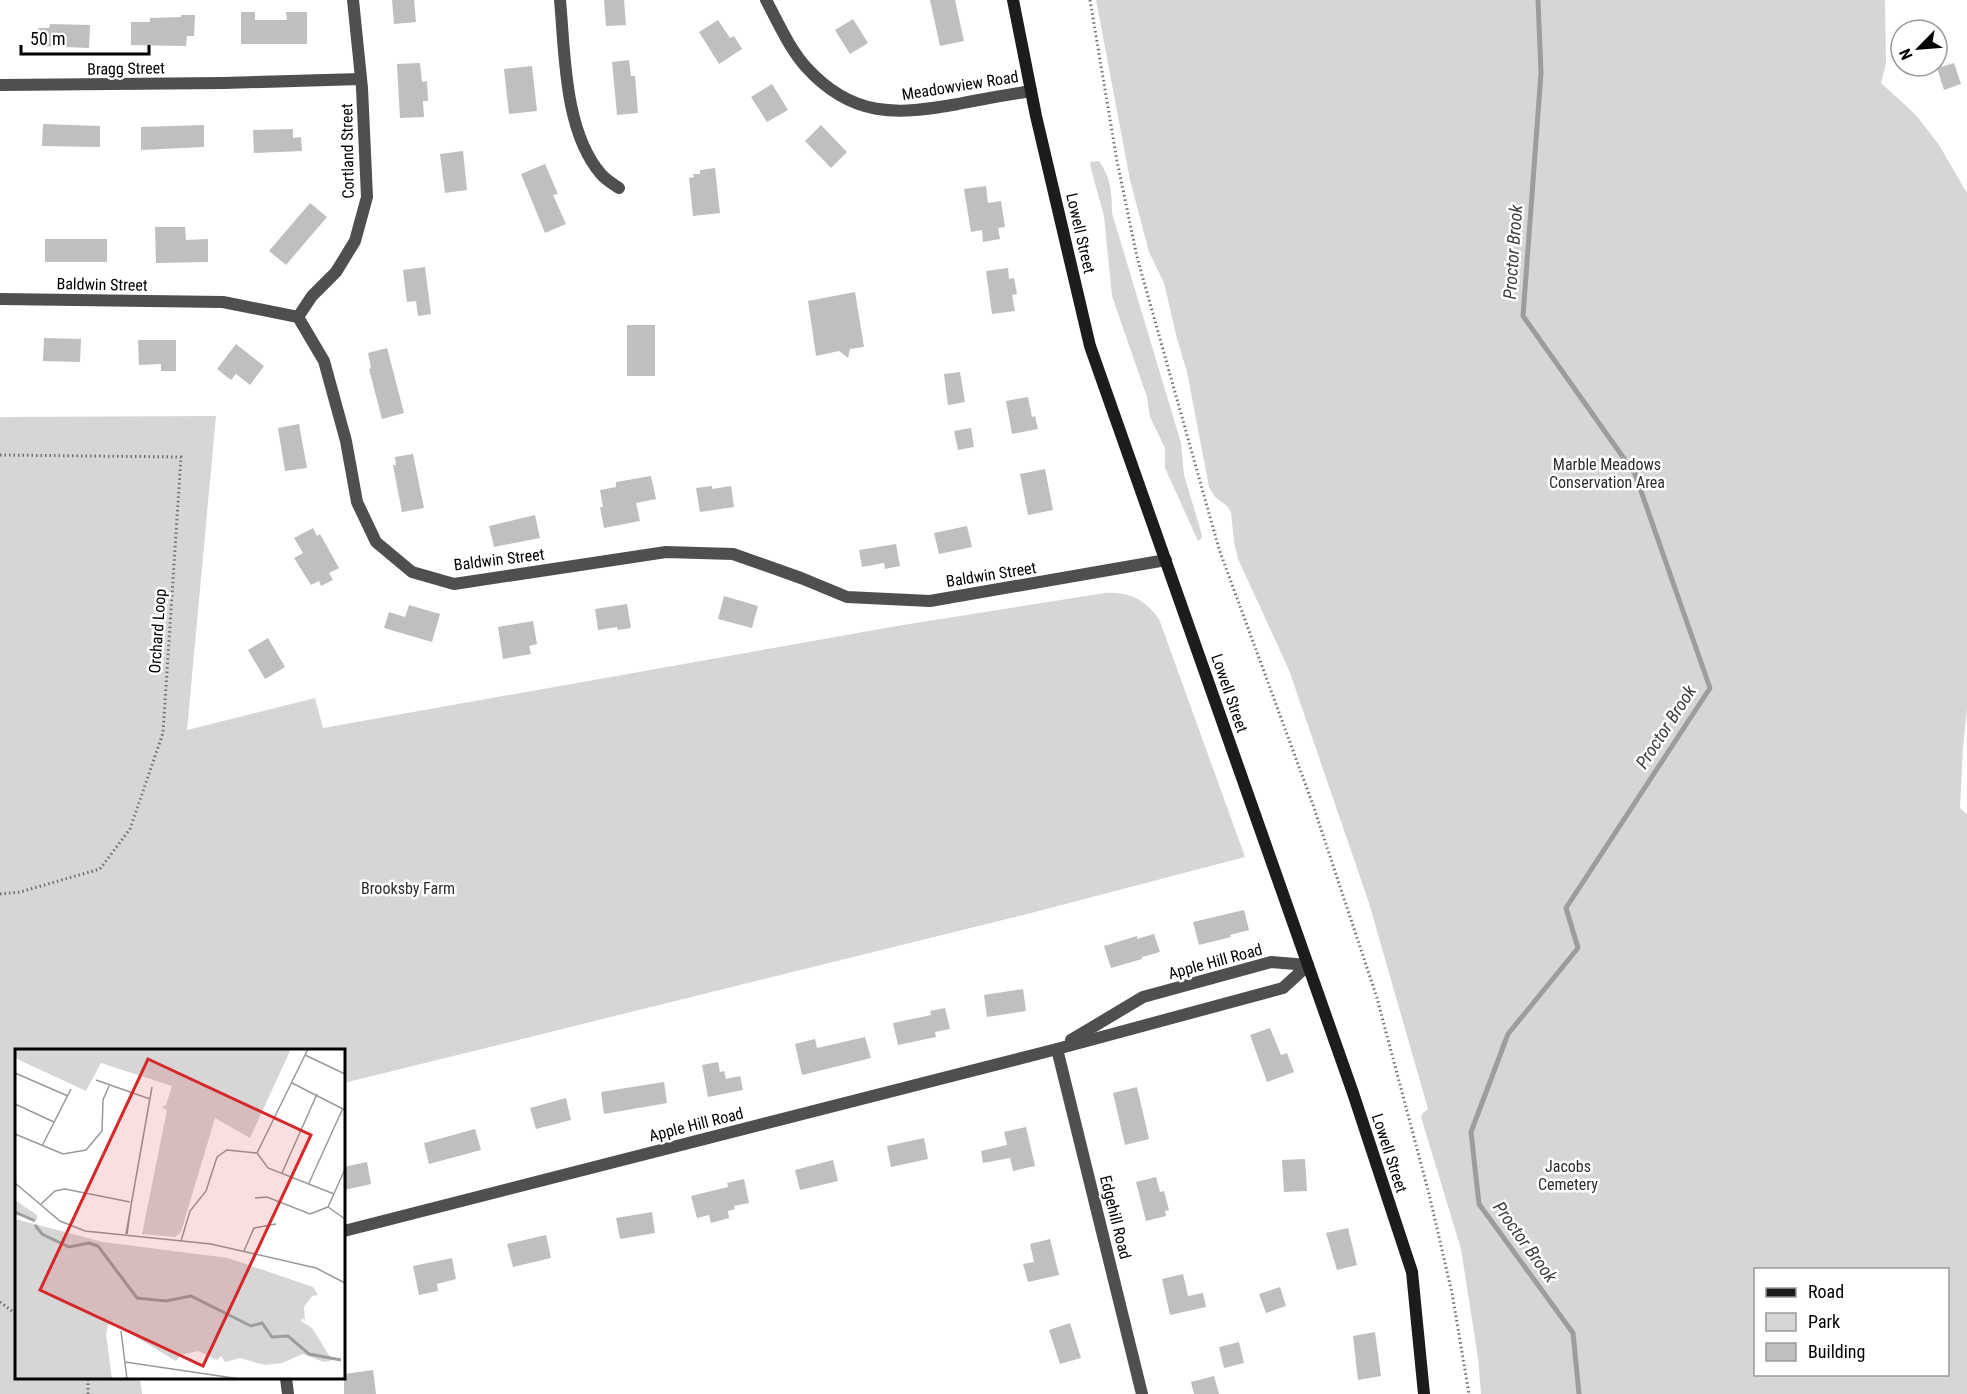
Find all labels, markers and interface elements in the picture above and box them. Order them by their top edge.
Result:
scale bar [21,18,148,56]
north arrow [1889,18,1949,78]
text: 50 m [30,28,65,49]
text: N [1895,46,1917,63]
street label: Bragg Street [87,58,165,79]
street label: Meadowview Road [900,67,1020,104]
street label: Cortland Street [337,103,358,199]
street label: Lowell Street [1062,191,1099,275]
water label: Proctor Brook [1499,203,1526,300]
street label: Baldwin Street [56,274,148,295]
park label: Marble Meadows Conservation Area [1549,455,1665,492]
street label: Baldwin Street [453,544,546,574]
street label: Baldwin Street [945,558,1038,591]
street label: Orchard Loop [145,588,170,674]
street label: Lowell Street [1207,651,1252,735]
water label: Proctor Brook [1631,680,1701,772]
park label: Brooksby Farm [361,879,455,898]
street label: Apple Hill Road [1166,940,1264,983]
inset map [15,1049,345,1379]
street label: Apple Hill Road [647,1104,745,1145]
street label: Lowell Street [1368,1111,1411,1195]
park label: Jacobs Cemetery [1538,1157,1598,1194]
street label: Edgehill Road [1096,1173,1135,1261]
water label: Proctor Brook [1489,1197,1562,1287]
legend [1754,1268,1949,1376]
text: Road [1808,1281,1844,1302]
text: Park [1808,1311,1840,1332]
text: Building [1808,1341,1865,1362]

